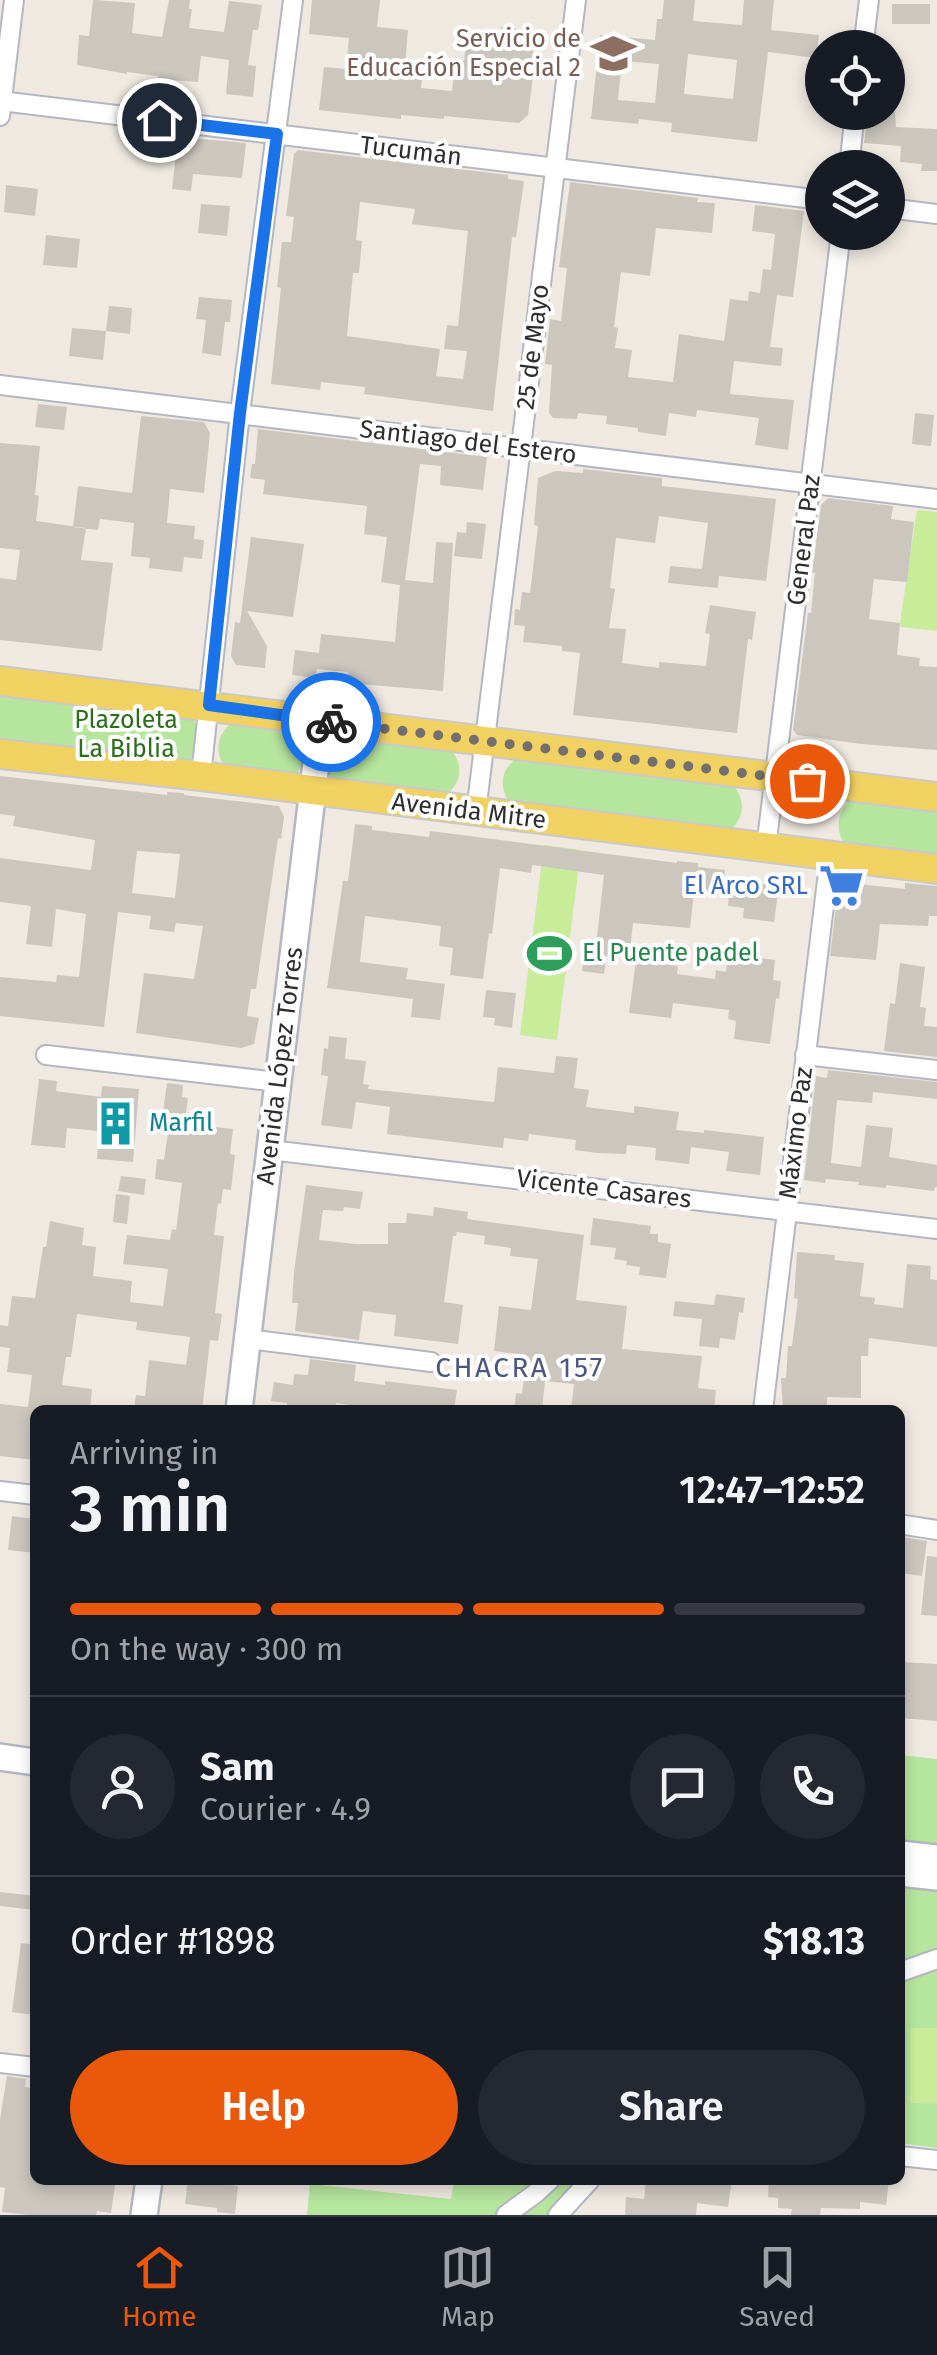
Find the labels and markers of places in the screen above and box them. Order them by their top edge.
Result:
place label: Servicio de Educación Especial 2 [346,24,581,83]
school or university icon: Servicio de Educación Especial 2 [590,29,638,77]
pin [117,78,202,163]
pin [765,739,850,824]
supermarket icon: El Arco SRL [817,862,865,910]
place label: El Arco SRL [684,871,808,901]
sports icon: El Puente padel [525,929,573,977]
place label: El Puente padel [582,938,759,968]
building icon: Marfil [92,1099,140,1147]
place label: Marfil [149,1108,213,1138]

